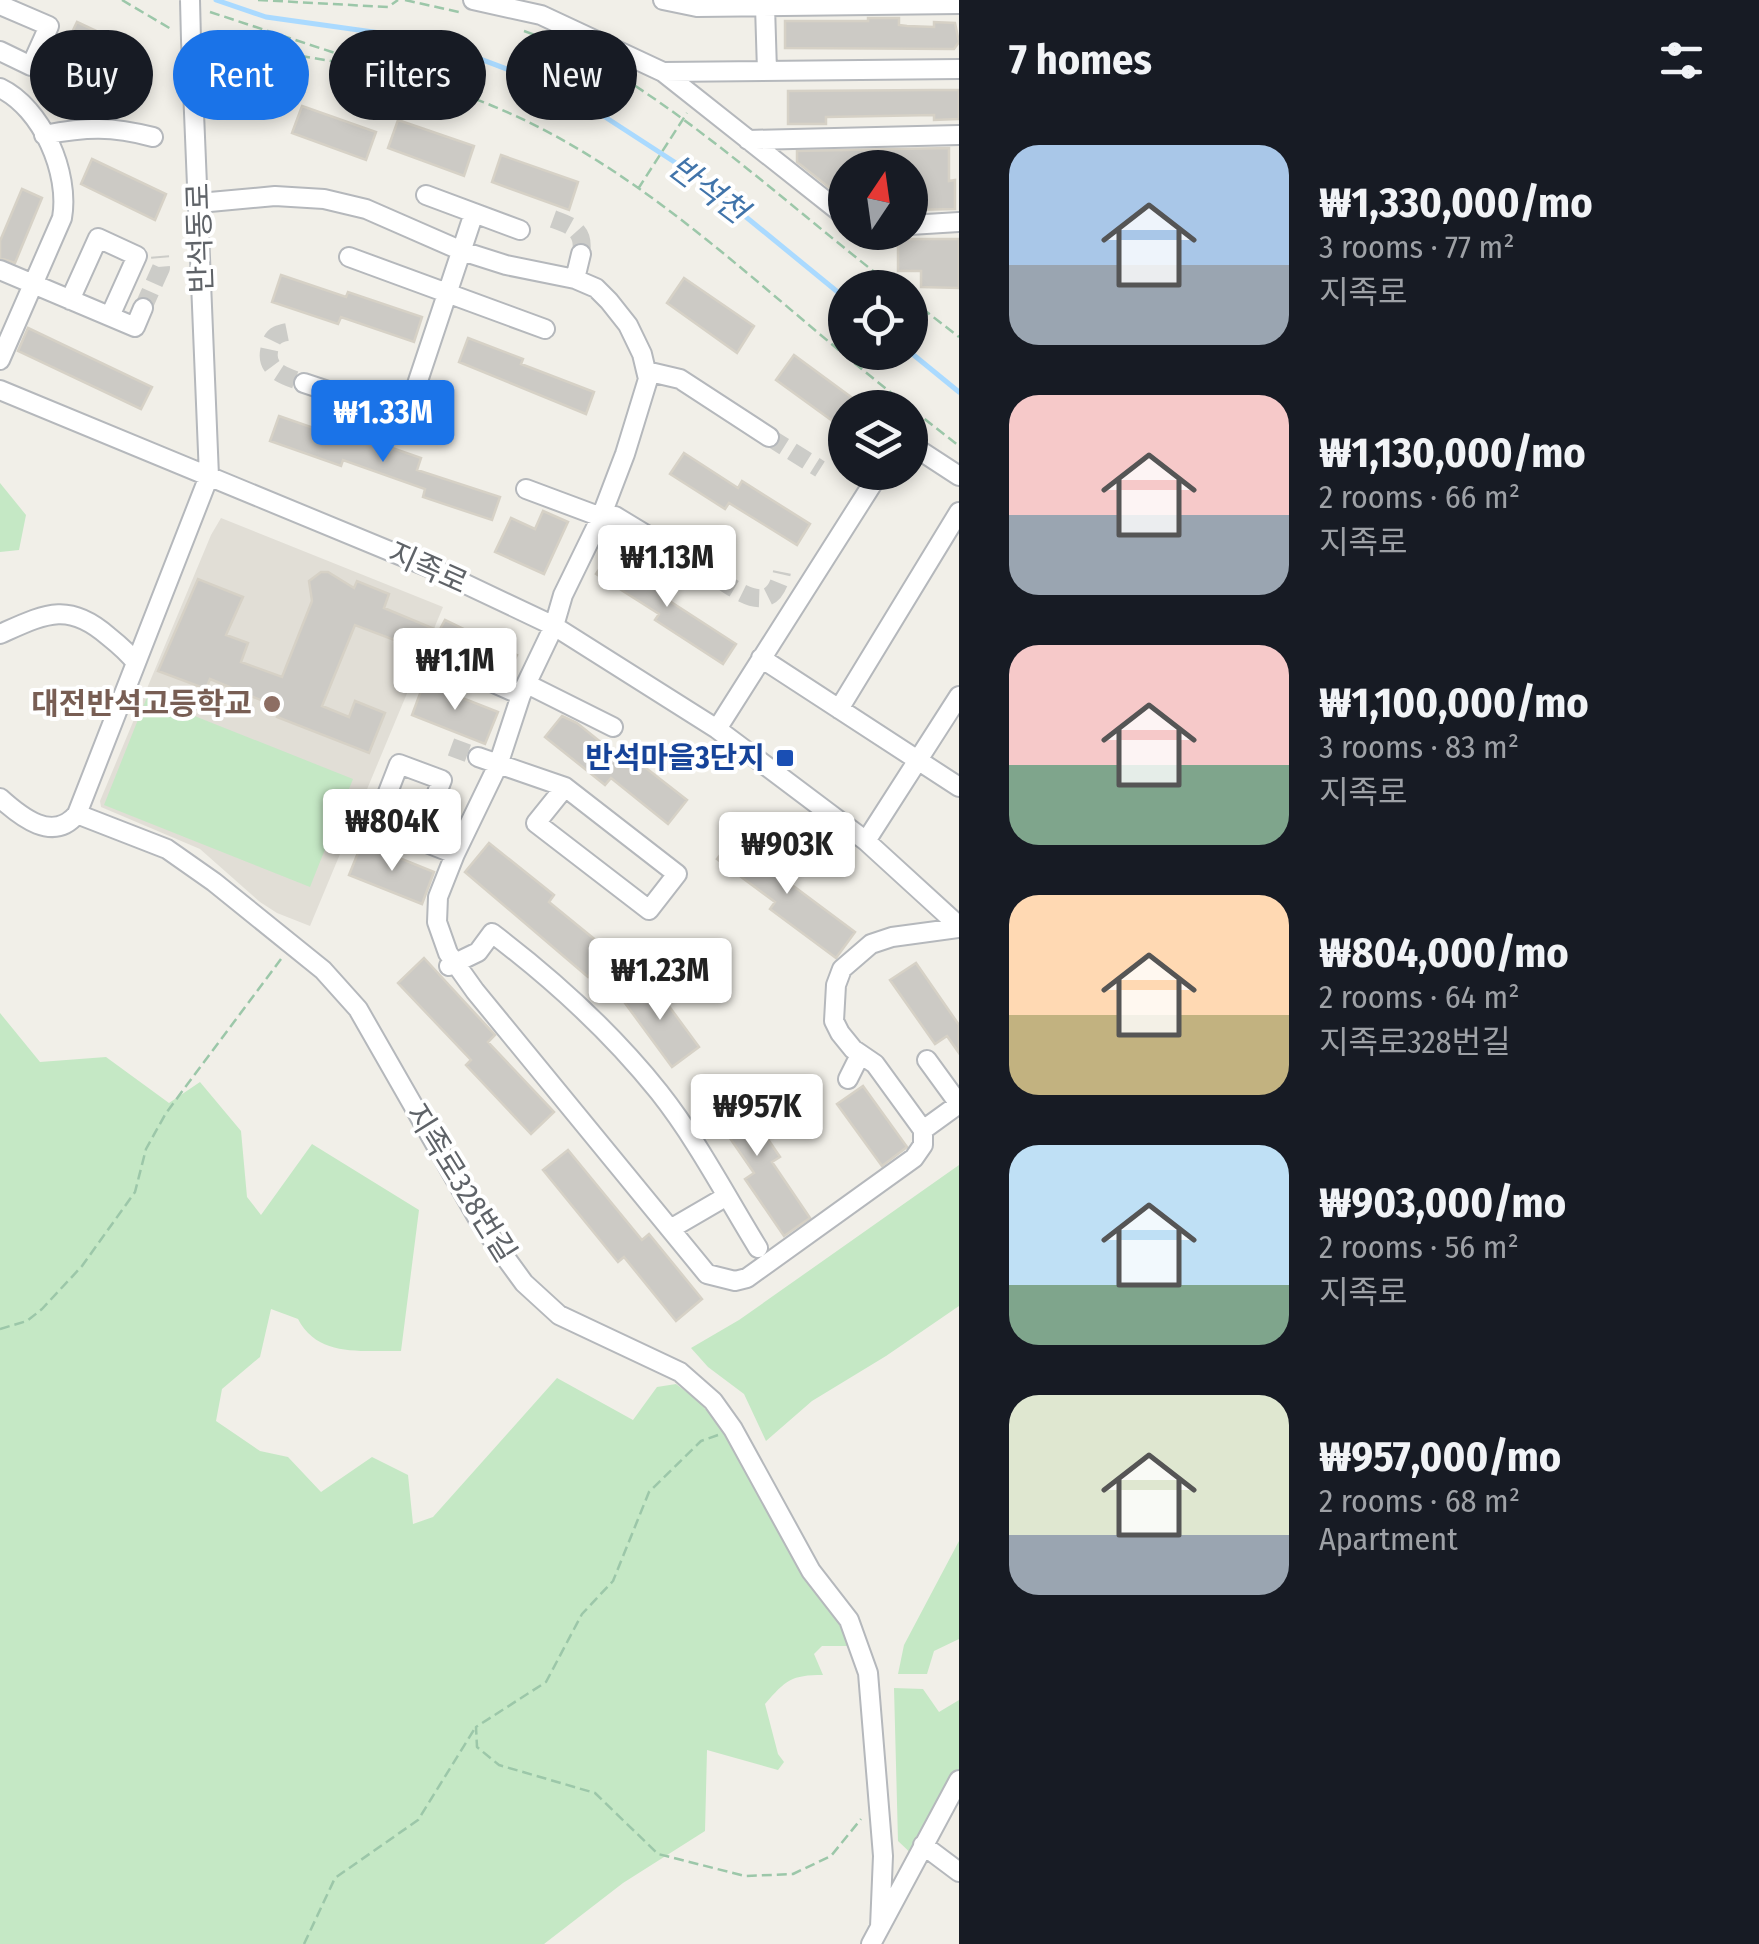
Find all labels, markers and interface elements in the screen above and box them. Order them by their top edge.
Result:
chip: Buy [30,30,153,120]
chip: Rent [173,30,309,120]
chip: Filters [329,30,486,120]
chip: New [506,30,637,120]
icon: filters [1654,33,1709,88]
text: 7 homes [1009,35,1152,85]
water label: 반석천 [661,147,758,233]
north arrow [828,150,928,250]
map controls [828,150,928,490]
text: ₩1,330,000/mo [1319,178,1593,228]
street label: 반석동로 [180,182,220,294]
icon: home [1089,185,1209,305]
text: 3 rooms · 77 m² [1319,228,1515,266]
button: locate [828,270,928,370]
text: 지족로 [1319,273,1407,311]
pin: ₩1.33M [302,380,464,465]
button: layers [828,390,928,490]
text: ₩1.33M [333,393,433,431]
text: ₩1,130,000/mo [1319,428,1586,478]
icon: home [1089,435,1209,555]
text: 2 rooms · 66 m² [1319,478,1520,516]
text: 지족로 [1319,523,1407,561]
pin: ₩1.13M [586,525,748,610]
street label: 지족로 [383,535,473,601]
text: ₩1.13M [620,538,714,576]
pin: ₩1.1M [385,628,525,713]
text: ₩1.1M [416,641,494,679]
text: ₩1,100,000/mo [1319,678,1589,728]
icon: home [1089,685,1209,805]
place label: 대전반석고등학교 [31,686,252,722]
marker: 대전반석고등학교 [261,693,283,715]
text: 3 rooms · 83 m² [1319,728,1519,766]
place label: 반석마을3단지 [585,740,765,776]
marker: 반석마을3단지 [774,747,796,769]
text: 지족로 [1319,773,1407,811]
pin: ₩804K [322,789,462,874]
text: ₩804K [345,802,439,840]
pin: ₩903K [717,812,857,897]
text: ₩903K [741,825,833,863]
text: ₩804,000/mo [1319,928,1569,978]
icon: home [1089,935,1209,1055]
pin: ₩1.23M [579,938,741,1023]
text: ₩1.23M [611,951,709,989]
text: 2 rooms · 64 m² [1319,978,1520,1016]
text: 지족로328번길 [1319,1023,1511,1061]
pin: ₩957K [687,1074,827,1159]
text: ₩957K [713,1087,801,1125]
street label: 지족로328번길 [398,1097,524,1269]
text: ₩903,000/mo [1319,1178,1566,1228]
icon: home [1089,1185,1209,1305]
text: 2 rooms · 56 m² [1319,1228,1519,1266]
text: 지족로 [1319,1273,1407,1311]
text: ₩957,000/mo [1319,1432,1561,1482]
icon: home [1089,1435,1209,1555]
text: 2 rooms · 68 m² [1319,1482,1520,1520]
text: Apartment [1319,1520,1458,1558]

